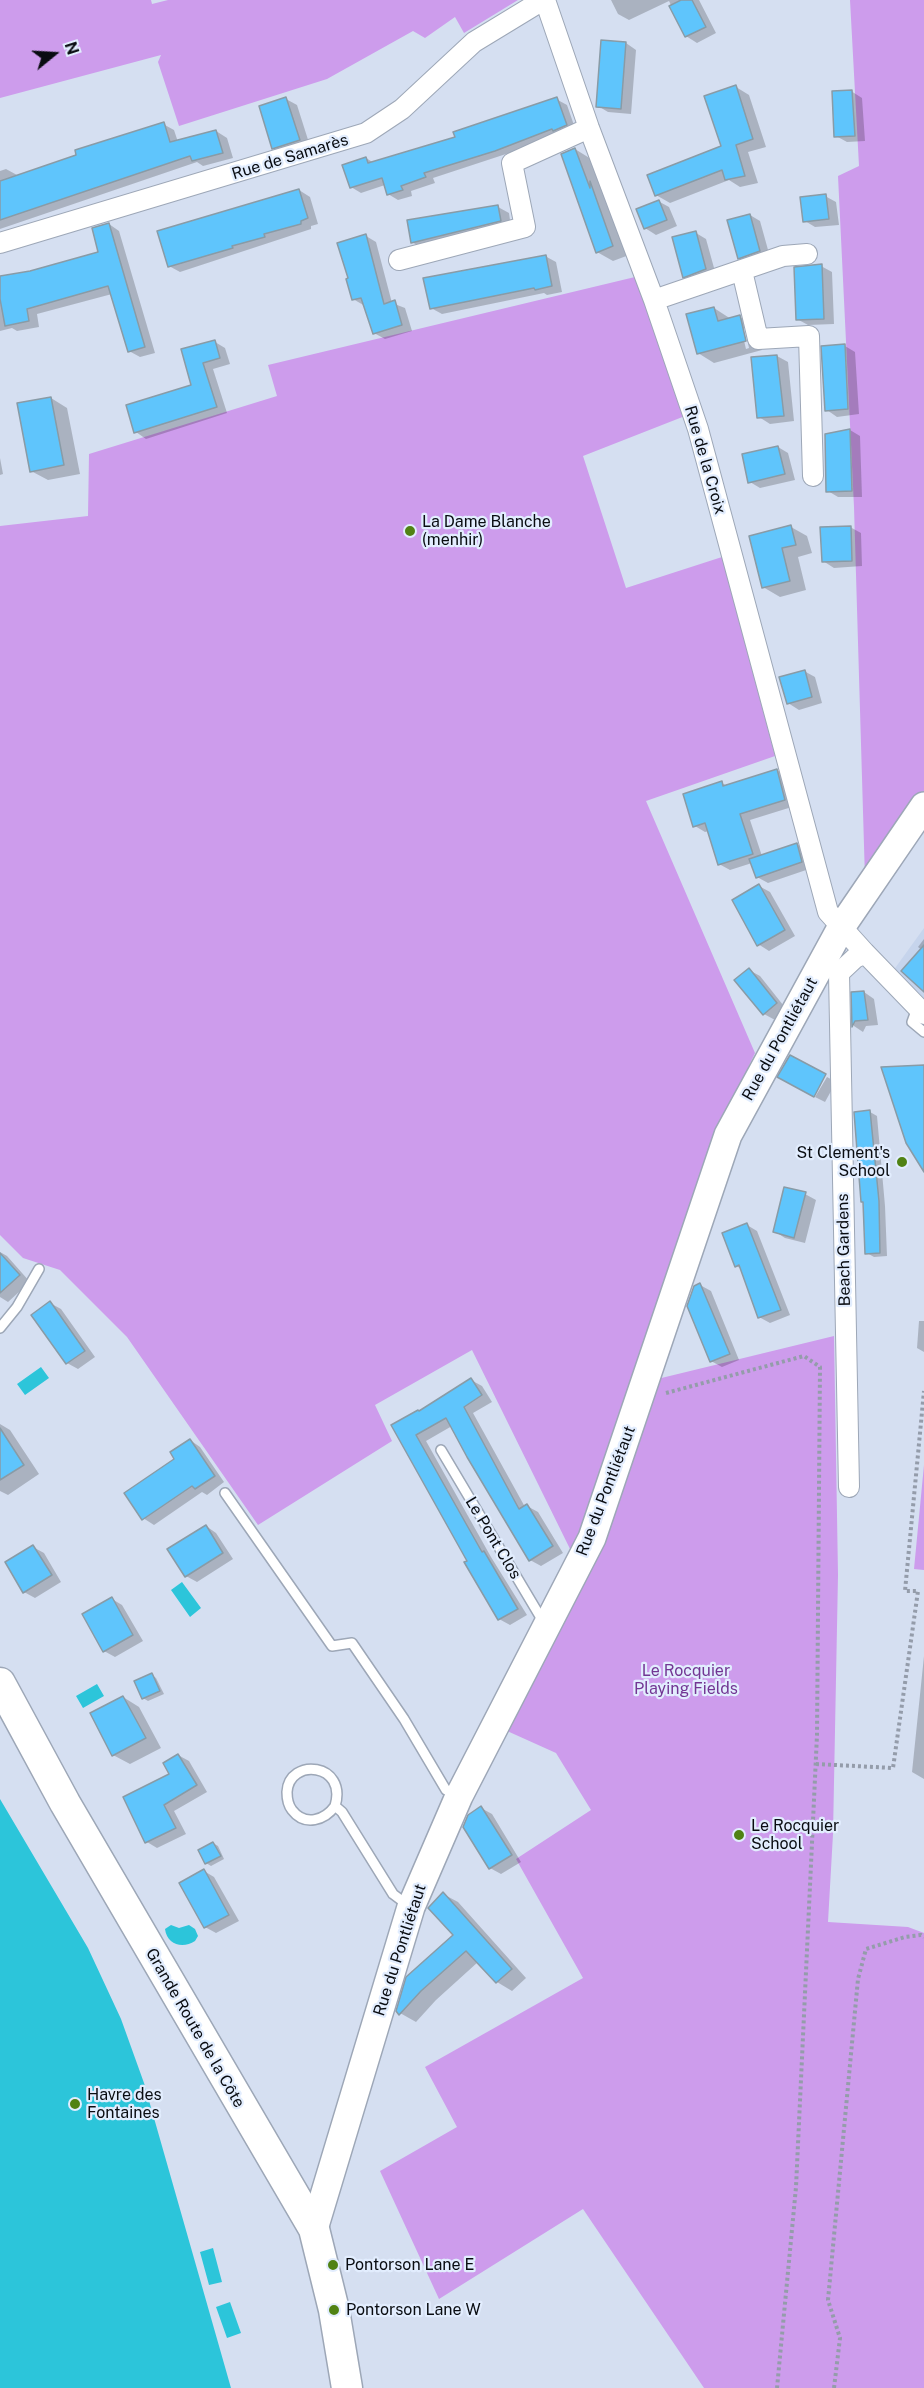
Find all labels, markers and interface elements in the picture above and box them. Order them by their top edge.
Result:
north arrow [24,24,84,84]
text: N [61,39,83,57]
street label: Rue de Samarès [229,130,351,184]
street label: Rue de la Croix [680,403,730,517]
place label: La Dame Blanche (menhir) [422,512,551,550]
marker: La Dame Blanche (menhir) [403,524,417,538]
street label: Rue du Pontliétaut [738,974,822,1104]
place label: St Clement's School [796,1143,890,1181]
marker: St Clement's School [895,1155,909,1169]
street label: Beach Gardens [833,1193,855,1307]
street label: Rue du Pontliétaut [572,1423,640,1559]
street label: Le Pont Clos [461,1493,525,1583]
park label: Le Rocquier Playing Fields [634,1661,738,1699]
place label: Le Rocquier School [751,1816,839,1854]
marker: Le Rocquier School [732,1828,746,1842]
street label: Rue du Pontliétaut [370,1882,430,2018]
street label: Grande Route de la Côte [141,1945,249,2111]
place label: Havre des Fontaines [87,2085,162,2123]
marker: Havre des Fontaines [68,2097,82,2111]
place label: Pontorson Lane E [345,2255,474,2275]
marker: Pontorson Lane E [326,2258,340,2272]
place label: Pontorson Lane W [346,2300,481,2320]
marker: Pontorson Lane W [327,2303,341,2317]

